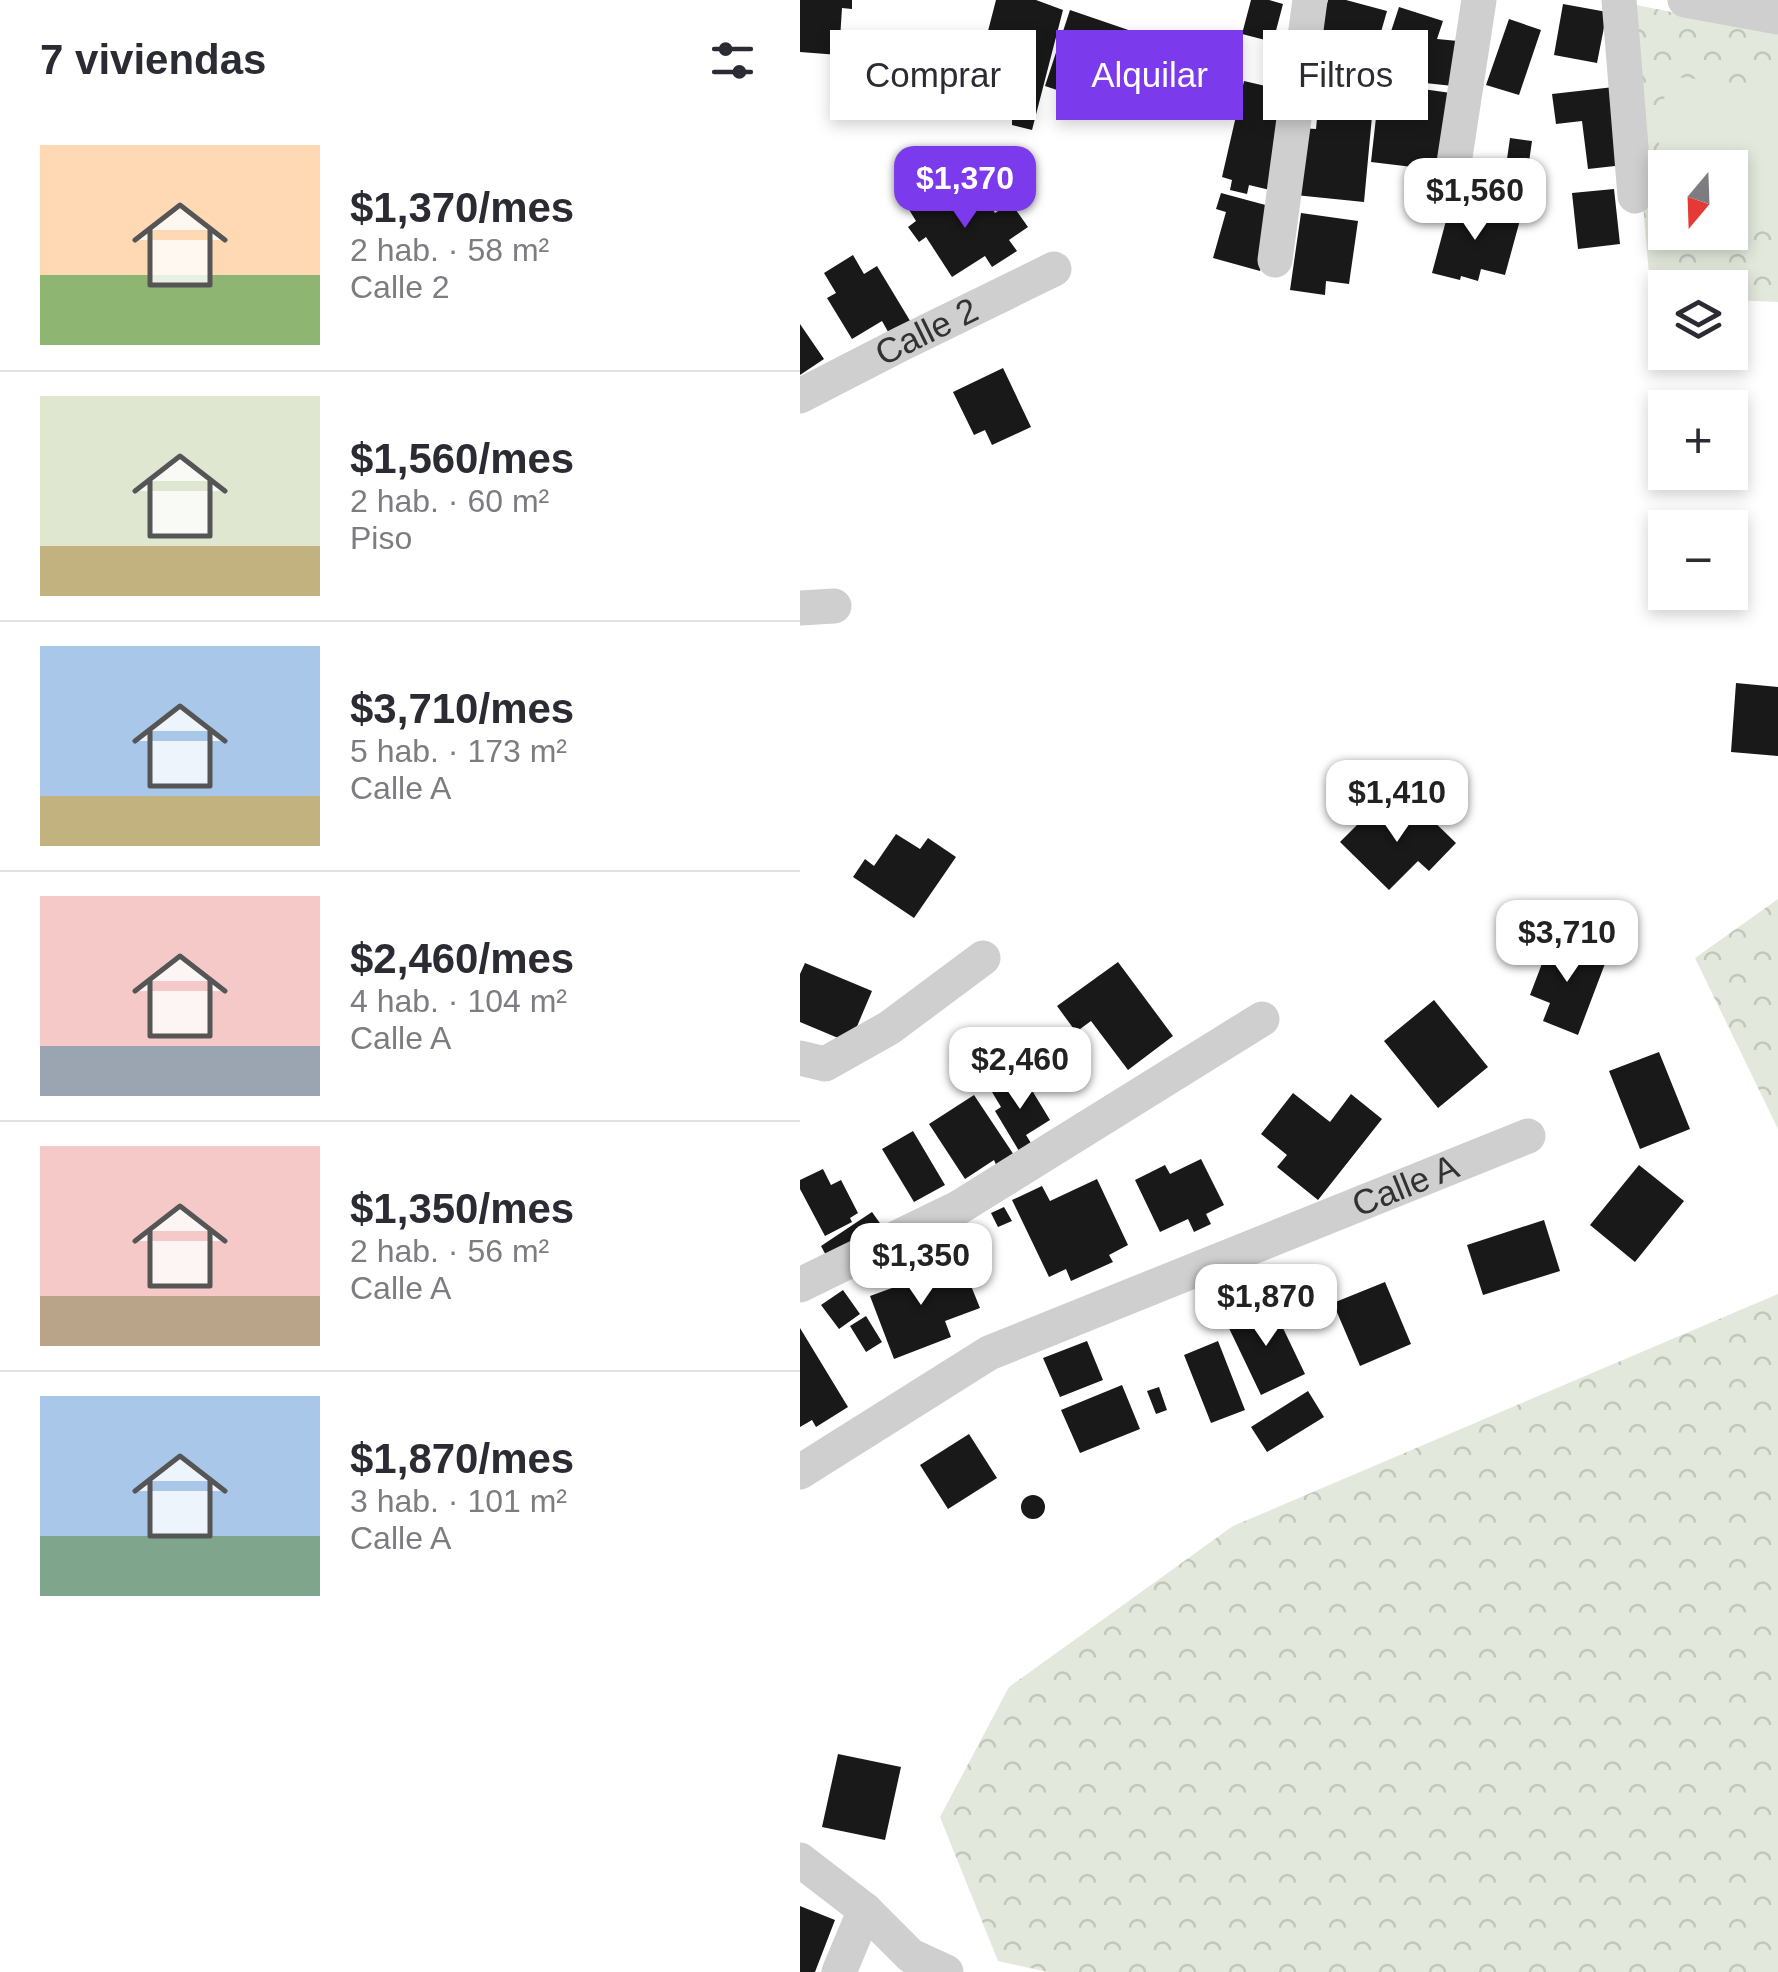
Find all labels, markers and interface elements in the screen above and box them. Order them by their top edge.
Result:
chip: Comprar [830,30,1036,120]
chip: Alquilar [1056,30,1243,120]
chip: Filtros [1263,30,1428,120]
icon: filters [705,33,760,88]
text: 7 viviendas [40,36,266,83]
pin: $1,370 [884,146,1046,231]
north arrow [1648,150,1748,250]
map controls [1648,150,1748,610]
pin: $1,560 [1394,158,1556,243]
text: $1,370 [916,160,1014,196]
text: $1,560 [1426,172,1524,208]
text: $1,370/mes [350,184,574,231]
icon: home [120,185,240,305]
text: 2 hab. · 58 m² [350,232,549,268]
text: Calle 2 [350,269,450,305]
button: layers [1648,270,1748,370]
street label: Calle 2 [869,290,984,373]
button: + [1648,390,1748,490]
text: $1,560/mes [350,435,574,482]
icon: home [120,436,240,556]
text: 2 hab. · 60 m² [350,483,549,519]
button: − [1648,510,1748,610]
text: Piso [350,520,412,556]
text: $3,710/mes [350,685,574,732]
icon: home [120,686,240,806]
text: 5 hab. · 173 m² [350,733,567,769]
pin: $1,410 [1316,760,1478,845]
text: Calle A [350,770,451,806]
text: $1,410 [1348,774,1446,810]
pin: $3,710 [1486,900,1648,985]
text: $3,710 [1518,914,1616,950]
text: $2,460/mes [350,935,574,982]
icon: home [120,936,240,1056]
text: 4 hab. · 104 m² [350,983,567,1019]
text: Calle A [350,1020,451,1056]
pin: $2,460 [939,1027,1101,1112]
text: $2,460 [971,1041,1069,1077]
street label: Calle A [1346,1146,1464,1224]
text: $1,350/mes [350,1185,574,1232]
icon: home [120,1186,240,1306]
pin: $1,350 [840,1223,1002,1308]
text: 2 hab. · 56 m² [350,1233,549,1269]
text: $1,350 [872,1237,970,1273]
pin: $1,870 [1185,1264,1347,1349]
text: Calle A [350,1270,451,1306]
text: $1,870 [1217,1278,1315,1314]
text: $1,870/mes [350,1435,574,1482]
icon: home [120,1436,240,1556]
text: 3 hab. · 101 m² [350,1483,567,1519]
text: Calle A [350,1520,451,1556]

